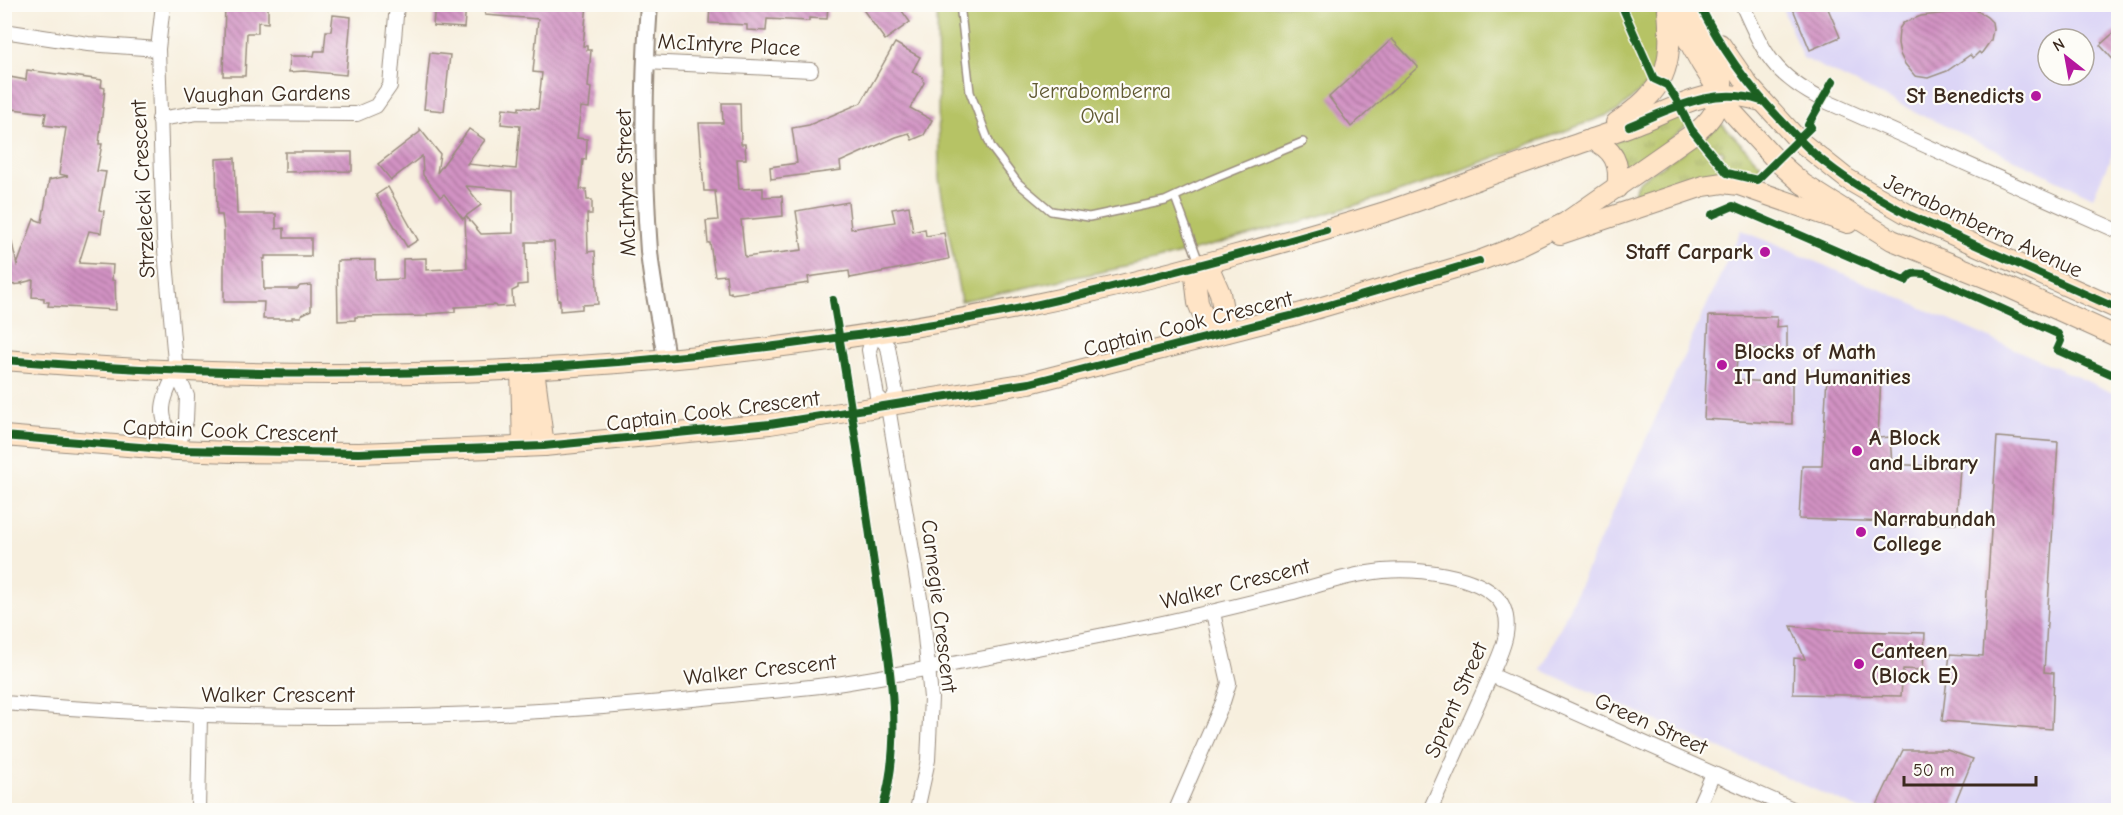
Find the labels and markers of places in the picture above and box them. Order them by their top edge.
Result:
place label: St Benedicts [1906,83,2024,109]
marker: St Benedicts [2029,89,2043,103]
place label: Staff Carpark [1626,239,1753,265]
marker: Staff Carpark [1758,245,1772,259]
place label: Blocks of Math IT and Humanities [1734,339,1911,390]
marker: Blocks of Math IT and Humanities [1715,358,1729,372]
place label: A Block and Library [1869,425,1979,476]
marker: A Block and Library [1850,444,1864,458]
place label: Narrabundah College [1873,506,1996,557]
marker: Narrabundah College [1854,525,1868,539]
place label: Canteen (Block E) [1871,638,1959,689]
marker: Canteen (Block E) [1852,657,1866,671]

